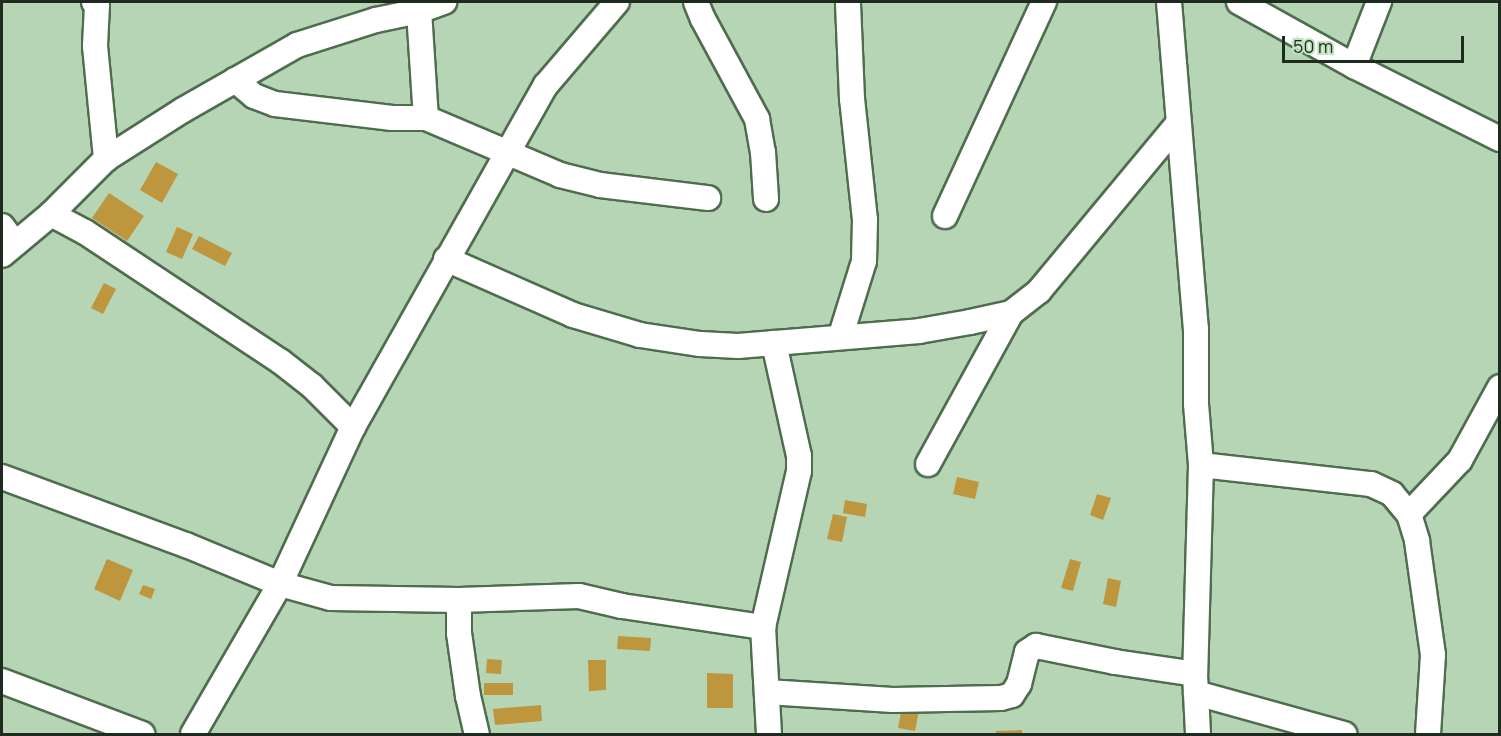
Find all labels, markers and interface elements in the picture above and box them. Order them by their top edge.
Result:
scale bar [1285,24,1466,62]
text: 50 m [1293,34,1333,58]

